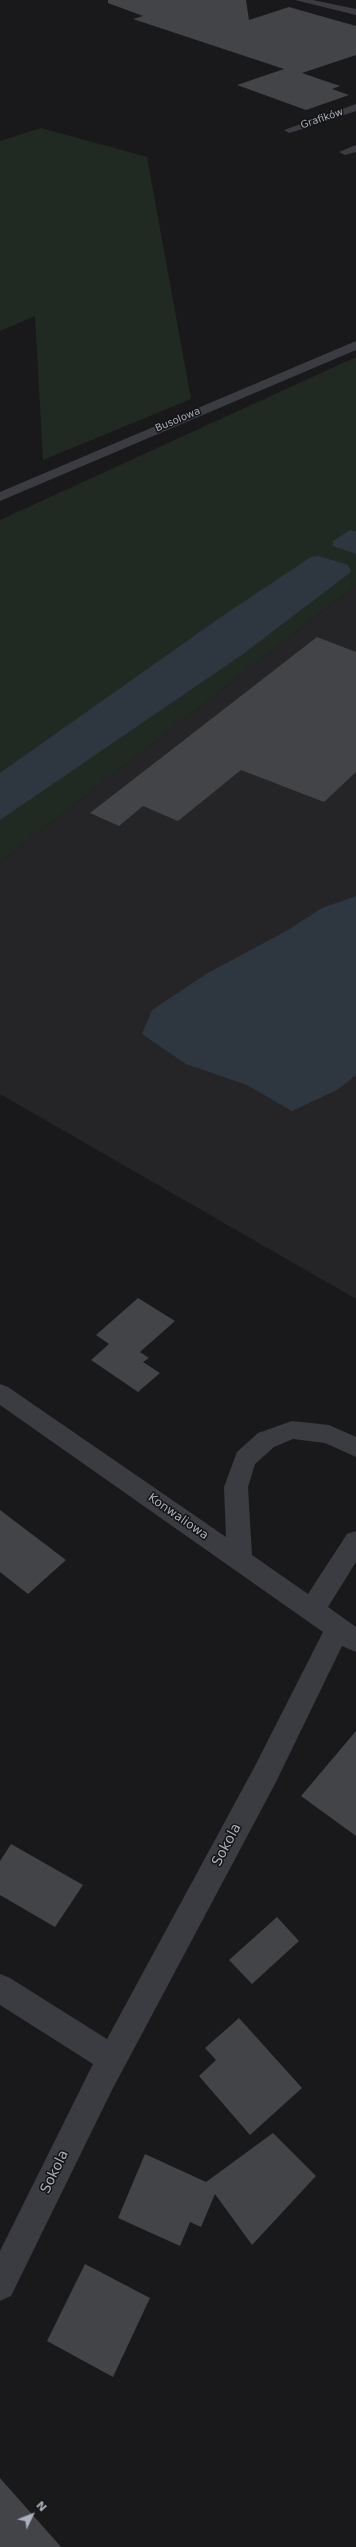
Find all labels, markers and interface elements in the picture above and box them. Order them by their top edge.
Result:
street label: Grafików [299,106,345,132]
street label: Busolowa [154,405,202,435]
street label: Konwaliowa [145,1491,211,1543]
street label: Sokola [209,1821,245,1869]
street label: Sokola [37,2148,73,2196]
north arrow [12,2495,52,2535]
text: N [33,2499,49,2514]

